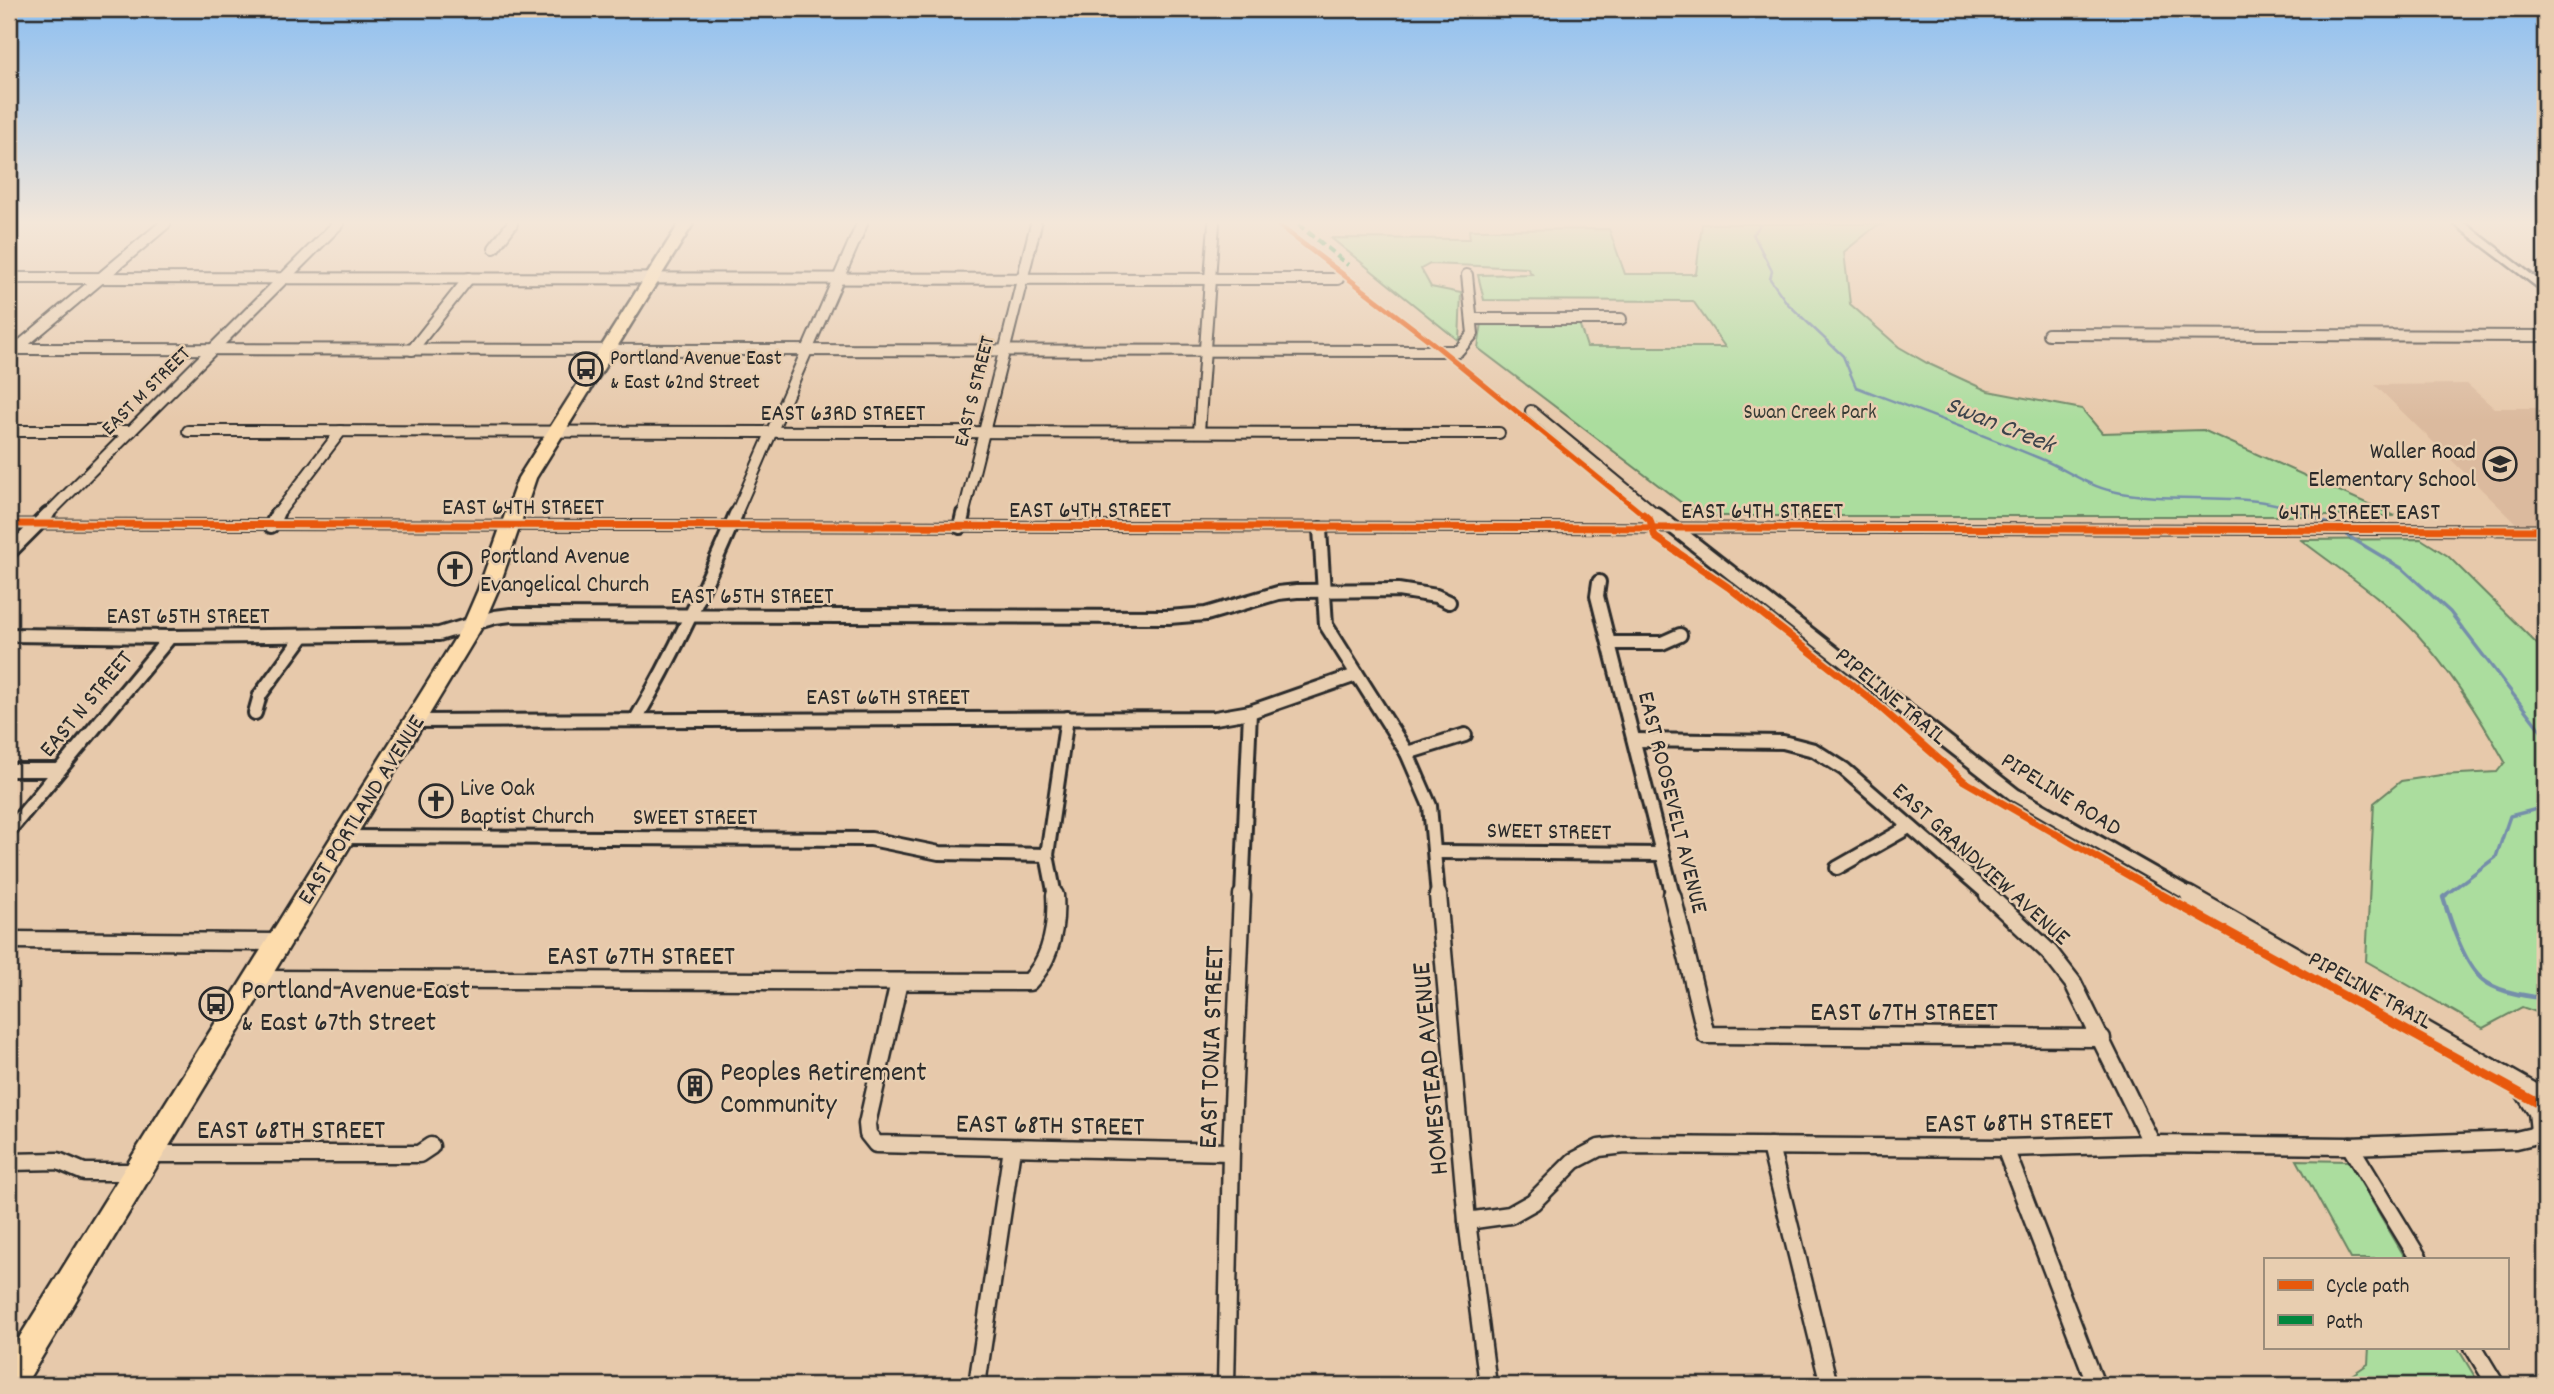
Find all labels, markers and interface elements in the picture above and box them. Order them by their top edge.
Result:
street label: EAST S STREET [948,333,1004,450]
street label: EAST M STREET [96,340,199,444]
place label: Portland Avenue East & East 62nd Street [610,345,782,399]
bus stop icon: Portland Avenue East & East 62nd Street [567,350,605,388]
water label: Swan Creek [1940,388,2062,466]
street label: EAST 63RD STREET [761,398,926,432]
park label: Swan Creek Park [1744,399,1877,429]
place label: Waller Road Elementary School [2308,436,2476,498]
school or university icon: Waller Road Elementary School [2481,445,2519,483]
street label: EAST 64TH STREET [442,492,604,526]
street label: EAST 64TH STREET [1009,495,1171,529]
street label: EAST 64TH STREET [1681,496,1843,530]
street label: 64TH STREET EAST [2278,497,2440,531]
place label: Portland Avenue Evangelical Church [480,541,649,603]
church icon: Portland Avenue Evangelical Church [436,550,474,588]
street label: EAST 65TH STREET [670,581,834,615]
street label: EAST 65TH STREET [106,601,270,635]
street label: PIPELINE TRAIL [1827,640,1954,755]
street label: EAST N STREET [32,644,142,766]
street label: EAST 66TH STREET [806,682,970,716]
street label: EAST ROOSEVELT AVENUE [1627,688,1715,917]
street label: EAST PORTLAND AVENUE [290,709,435,912]
street label: PIPELINE ROAD [1993,745,2127,846]
place label: Live Oak Baptist Church [460,773,594,835]
street label: EAST GRANDVIEW AVENUE [1883,776,2077,955]
church icon: Live Oak Baptist Church [417,782,455,820]
street label: SWEET STREET [633,802,758,836]
street label: SWEET STREET [1486,815,1612,851]
street label: EAST 67TH STREET [547,939,735,979]
street label: PIPELINE TRAIL [2301,943,2438,1040]
street label: EAST TONIA STREET [1190,945,1238,1149]
street label: HOMESTEAD AVENUE [1404,960,1462,1177]
place label: Portland Avenue East & East 67th Street [241,973,470,1045]
bus stop icon: Portland Avenue East & East 67th Street [197,985,235,1023]
street label: EAST 67TH STREET [1810,995,1998,1035]
place label: Peoples Retirement Community [720,1055,927,1127]
building icon: Peoples Retirement Community [676,1067,714,1105]
street label: EAST 68TH STREET [1924,1103,2114,1147]
street label: EAST 68TH STREET [955,1106,1145,1150]
street label: EAST 68TH STREET [197,1113,385,1153]
legend [2264,1258,2508,1348]
text: Cycle path [2326,1273,2409,1303]
text: Path [2326,1309,2363,1339]

